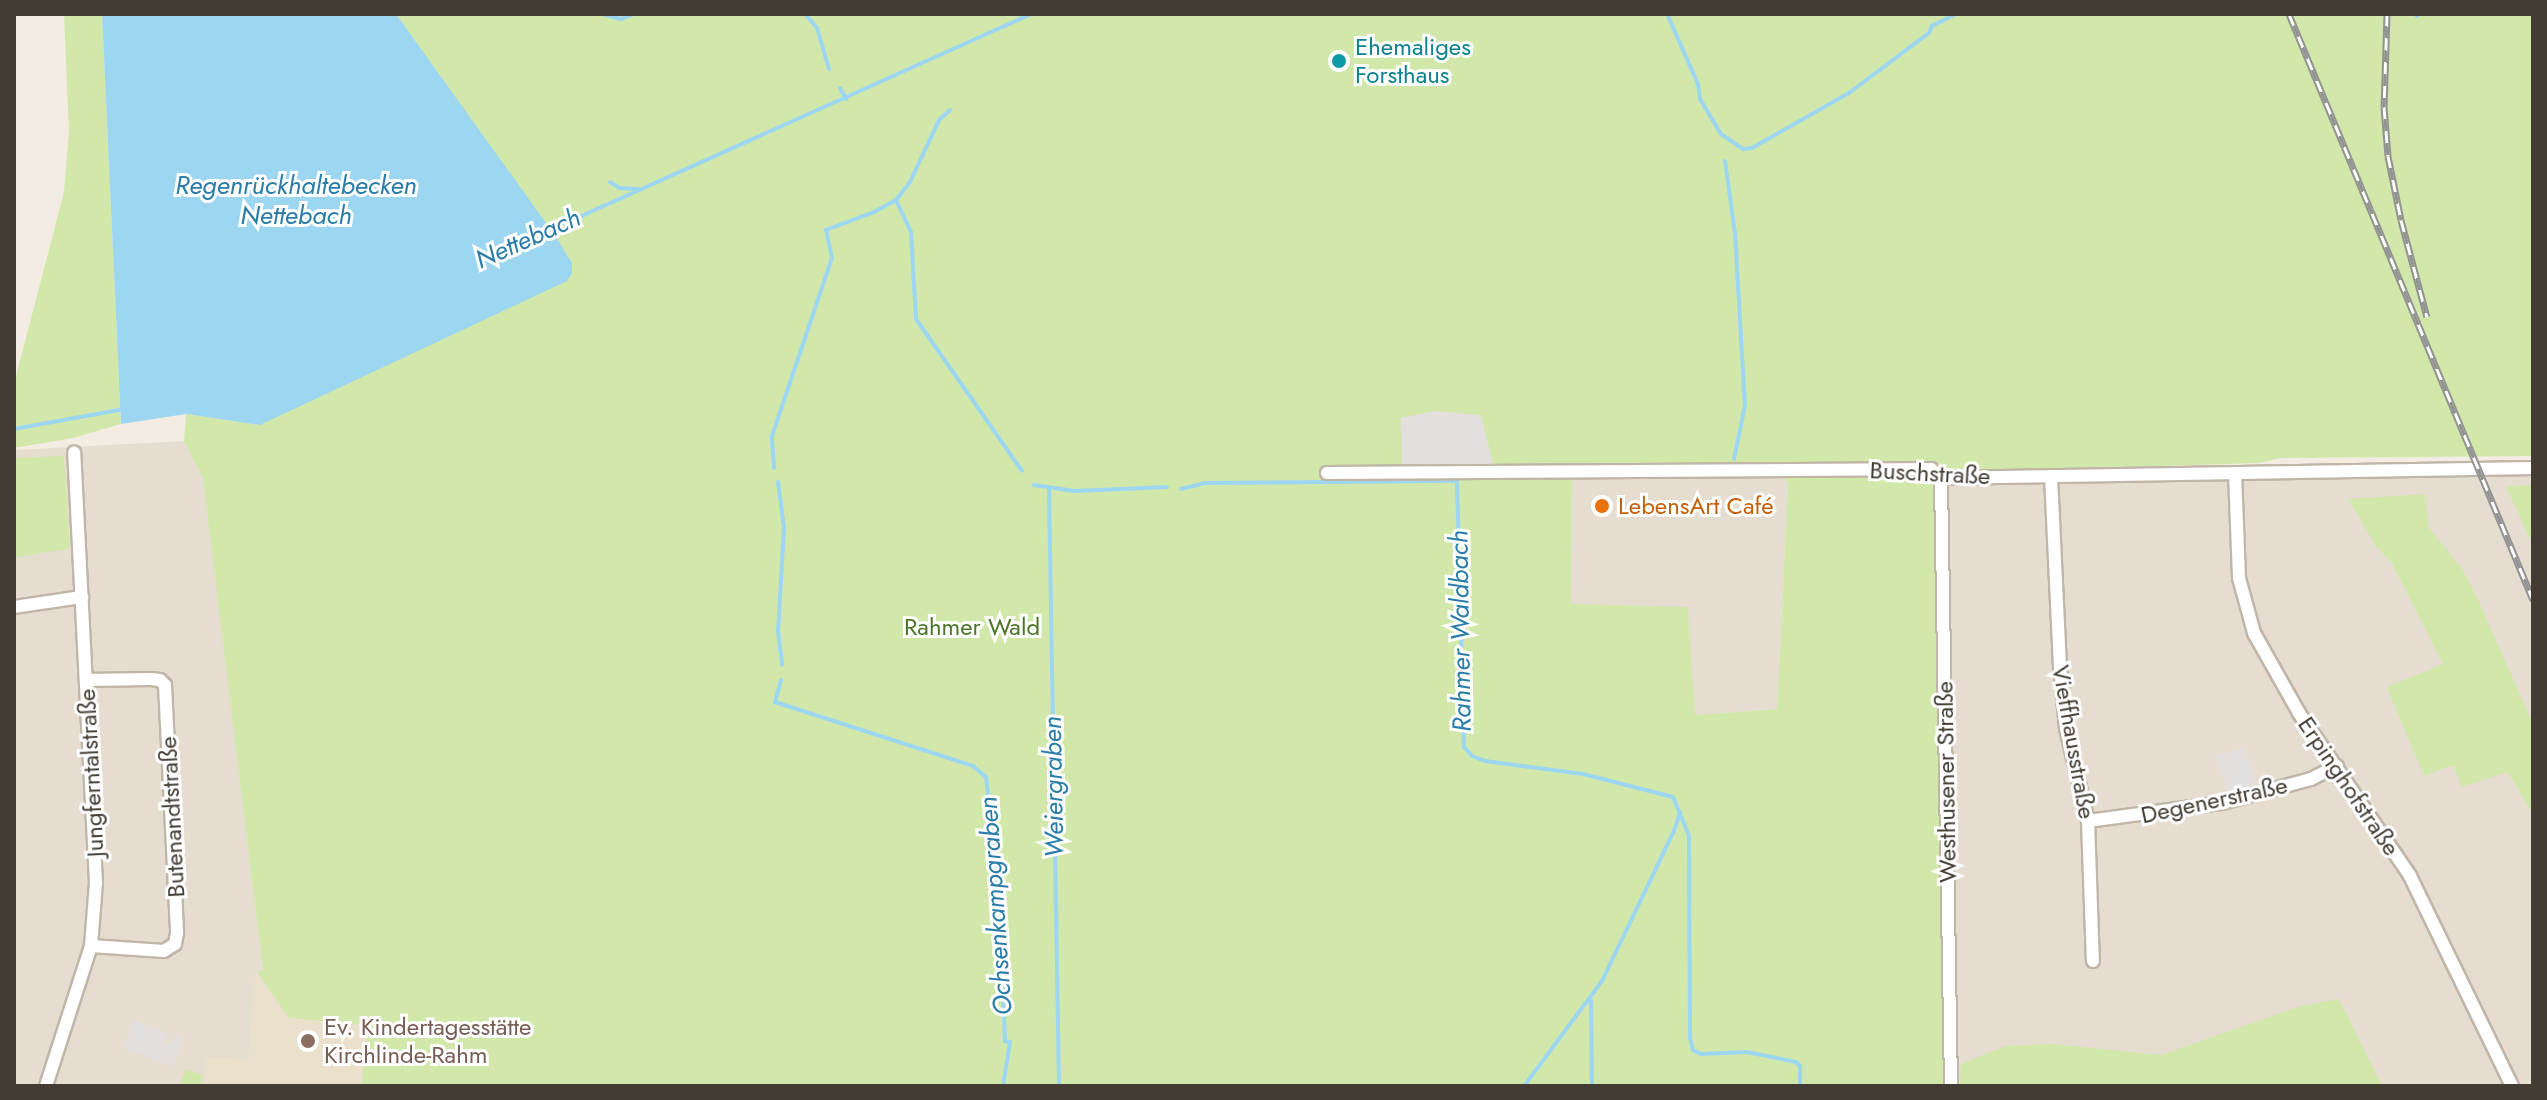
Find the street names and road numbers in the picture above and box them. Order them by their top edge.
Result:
street label: Buschstraße [1869,455,1991,491]
street label: Vieffhausstraße [2046,663,2102,821]
street label: Westhusener Straße [1930,681,1962,883]
street label: Jungferntalstraße [72,688,110,858]
street label: Erpinghofstraße [2292,711,2406,861]
street label: Butenandtstraße [153,736,191,898]
street label: Degenerstraße [2138,770,2290,830]

